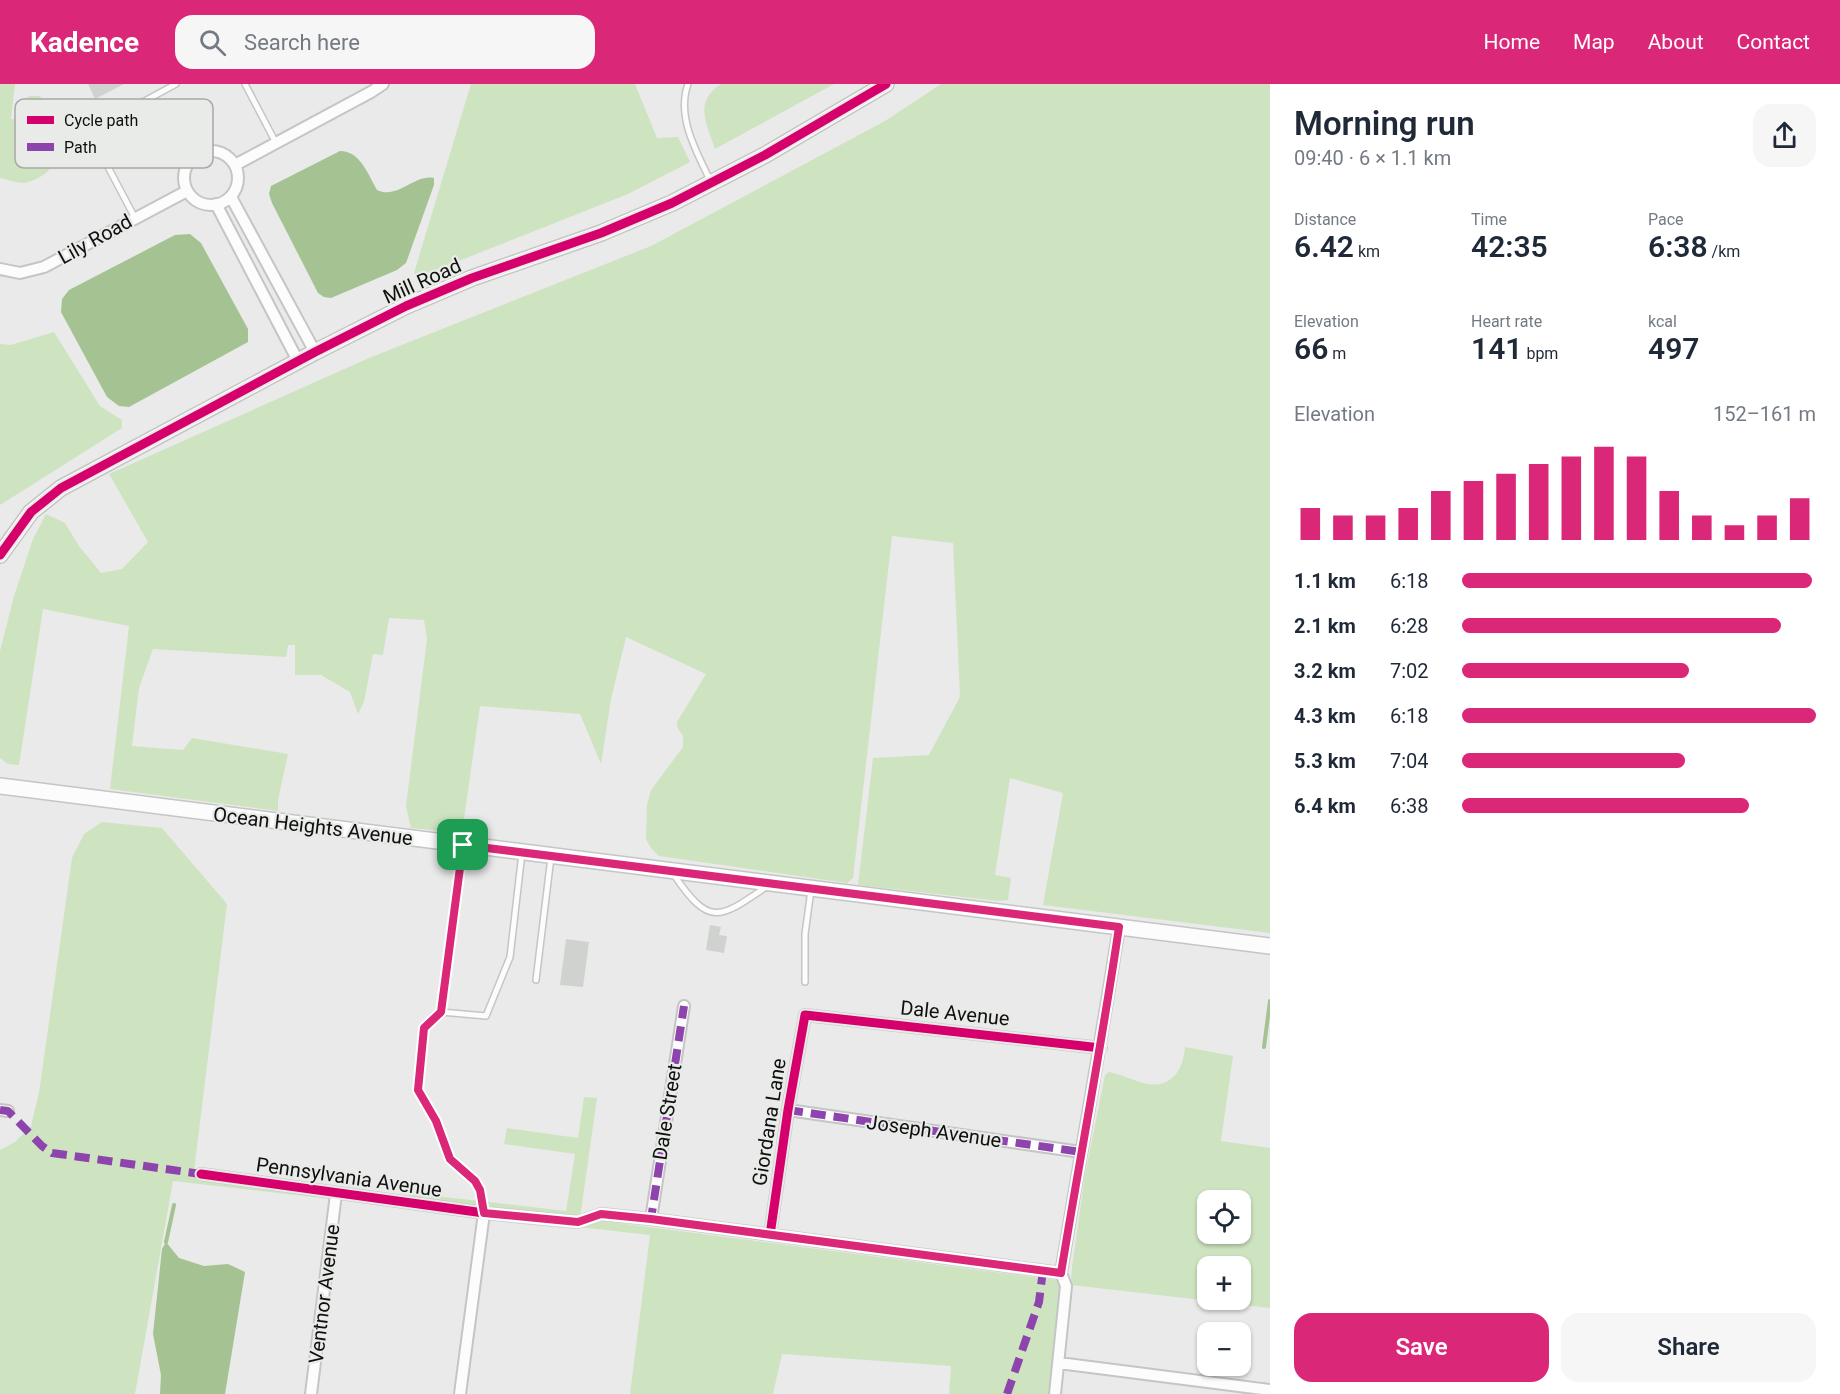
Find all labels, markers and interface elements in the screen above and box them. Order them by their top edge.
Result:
search box [175,15,595,69]
text: Kadence [30,26,139,59]
icon: search [196,26,229,59]
text: Search here [244,30,360,55]
text: Home [1484,30,1540,54]
text: Map [1573,30,1615,54]
text: About [1648,30,1704,54]
text: Contact [1737,30,1810,54]
legend [15,99,213,168]
text: Morning run [1294,104,1475,143]
button: share [1753,104,1816,167]
text: Cycle path [64,111,138,130]
text: Path [64,138,97,157]
text: 09:40 · 6 × 1.1 km [1294,146,1451,170]
street label: Lily Road [54,209,136,269]
text: Distance [1294,210,1356,229]
text: Time [1471,210,1507,229]
text: Pace [1648,210,1684,229]
text: 6.42 [1294,229,1354,264]
text: 42:35 [1471,229,1548,264]
text: 6:38 [1648,229,1708,264]
text: km [1354,242,1380,261]
text: /km [1708,242,1740,261]
street label: Mill Road [379,253,465,309]
text: Elevation [1294,312,1359,331]
text: Heart rate [1471,312,1542,331]
text: kcal [1648,312,1677,331]
text: 66 [1294,331,1328,366]
text: 141 [1471,331,1522,366]
text: 497 [1648,331,1699,366]
text: m [1328,344,1346,363]
text: bpm [1522,344,1558,363]
text: Elevation [1294,402,1375,426]
text: 152–161 m [1713,402,1816,426]
text: 1.1 km [1294,569,1356,593]
text: 6:18 [1390,569,1429,593]
text: 2.1 km [1294,614,1356,638]
text: 6:28 [1390,614,1429,638]
text: 3.2 km [1294,659,1356,683]
text: 7:02 [1390,659,1429,683]
text: 4.3 km [1294,704,1356,728]
text: 6:18 [1390,704,1429,728]
text: 5.3 km [1294,749,1356,773]
text: 7:04 [1390,749,1429,773]
text: 6.4 km [1294,794,1356,818]
text: 6:38 [1390,794,1429,818]
street label: Ocean Heights Avenue [212,802,414,850]
pin [437,819,488,870]
icon: arrive [446,828,479,861]
street label: Dale Avenue [899,995,1011,1031]
street label: Giordana Lane [747,1057,791,1187]
street label: Dale Street [648,1062,686,1162]
street label: Joseph Avenue [865,1110,1003,1152]
street label: Pennsylvania Avenue [255,1152,443,1202]
map controls [1197,1190,1251,1376]
button: locate [1197,1190,1251,1244]
street label: Ventnor Avenue [304,1223,344,1365]
button: + [1197,1256,1251,1310]
button: Save [1294,1313,1549,1382]
button: Share [1561,1313,1816,1382]
button: − [1197,1322,1251,1376]

